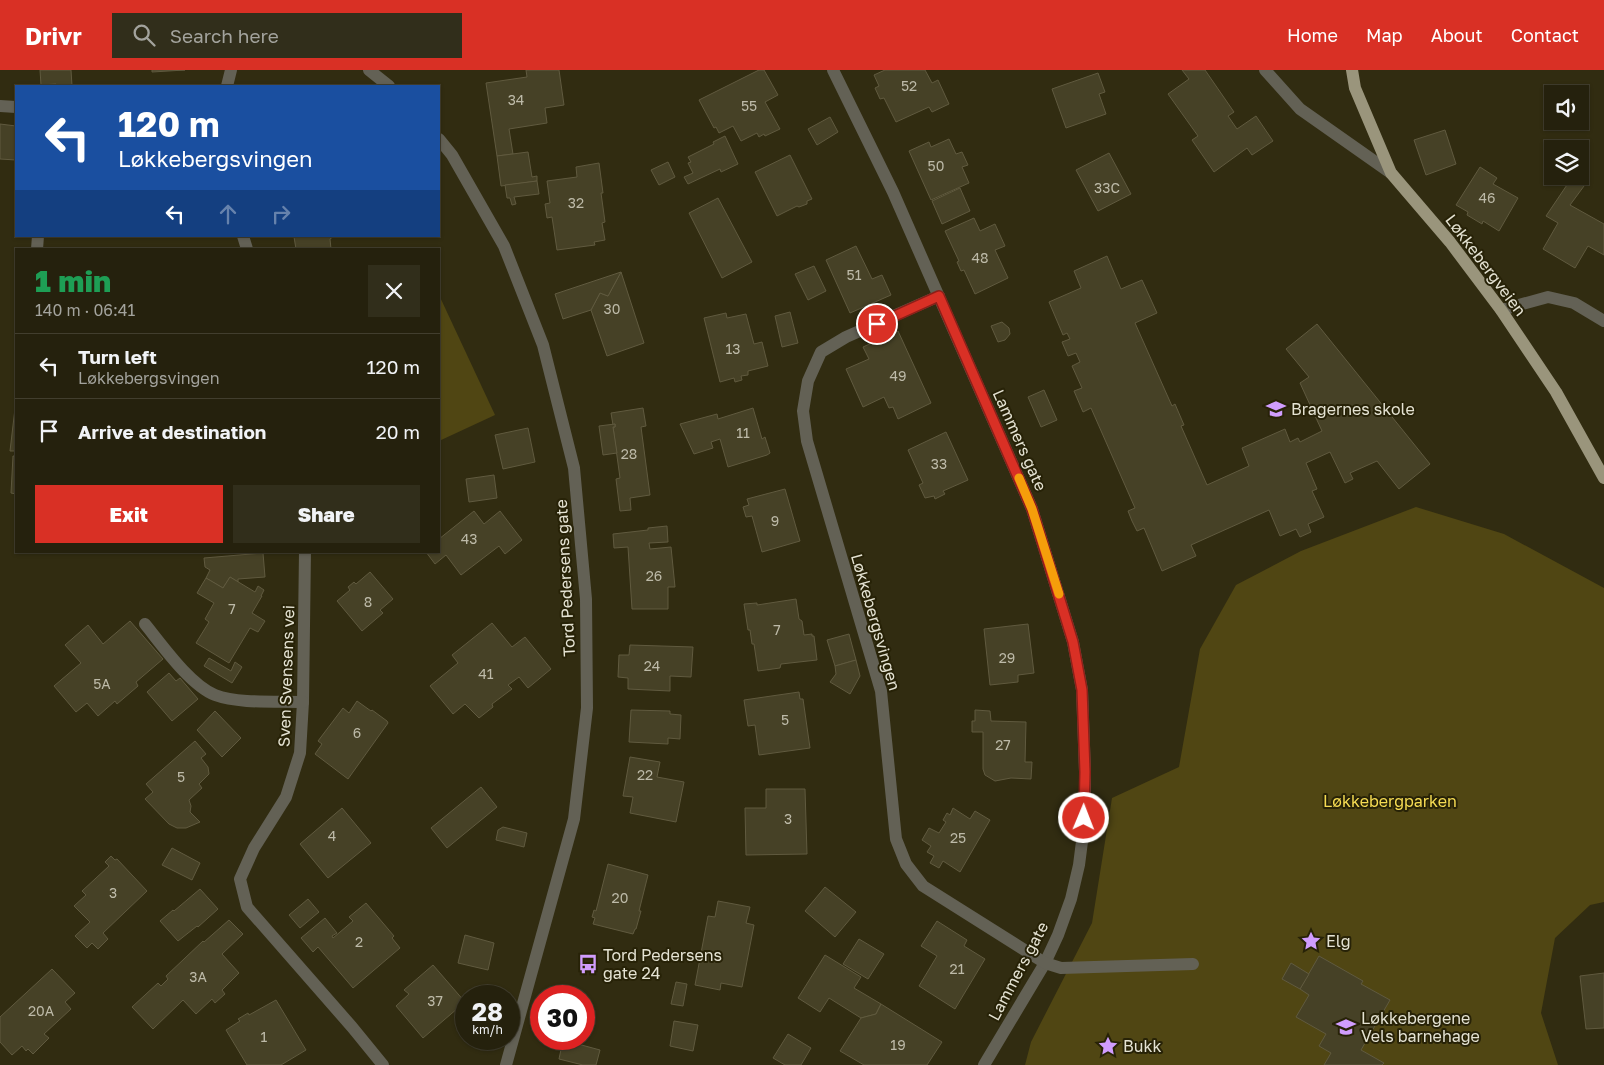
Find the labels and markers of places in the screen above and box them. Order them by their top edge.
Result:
pin [856,303,898,345]
school or university icon: Bragernes skole [1265,398,1287,420]
place label: Bragernes skole [1291,399,1415,419]
place icon: Elg [1300,930,1322,952]
place label: Elg [1326,931,1351,951]
place label: Tord Pedersens gate 24 [603,945,722,983]
bus stop icon: Tord Pedersens gate 24 [577,953,599,975]
place label: Løkkebergene Vels barnehage [1361,1008,1480,1046]
school or university icon: Løkkebergene Vels barnehage [1335,1016,1357,1038]
place icon: Bukk [1097,1035,1119,1057]
place label: Bukk [1123,1036,1161,1056]

